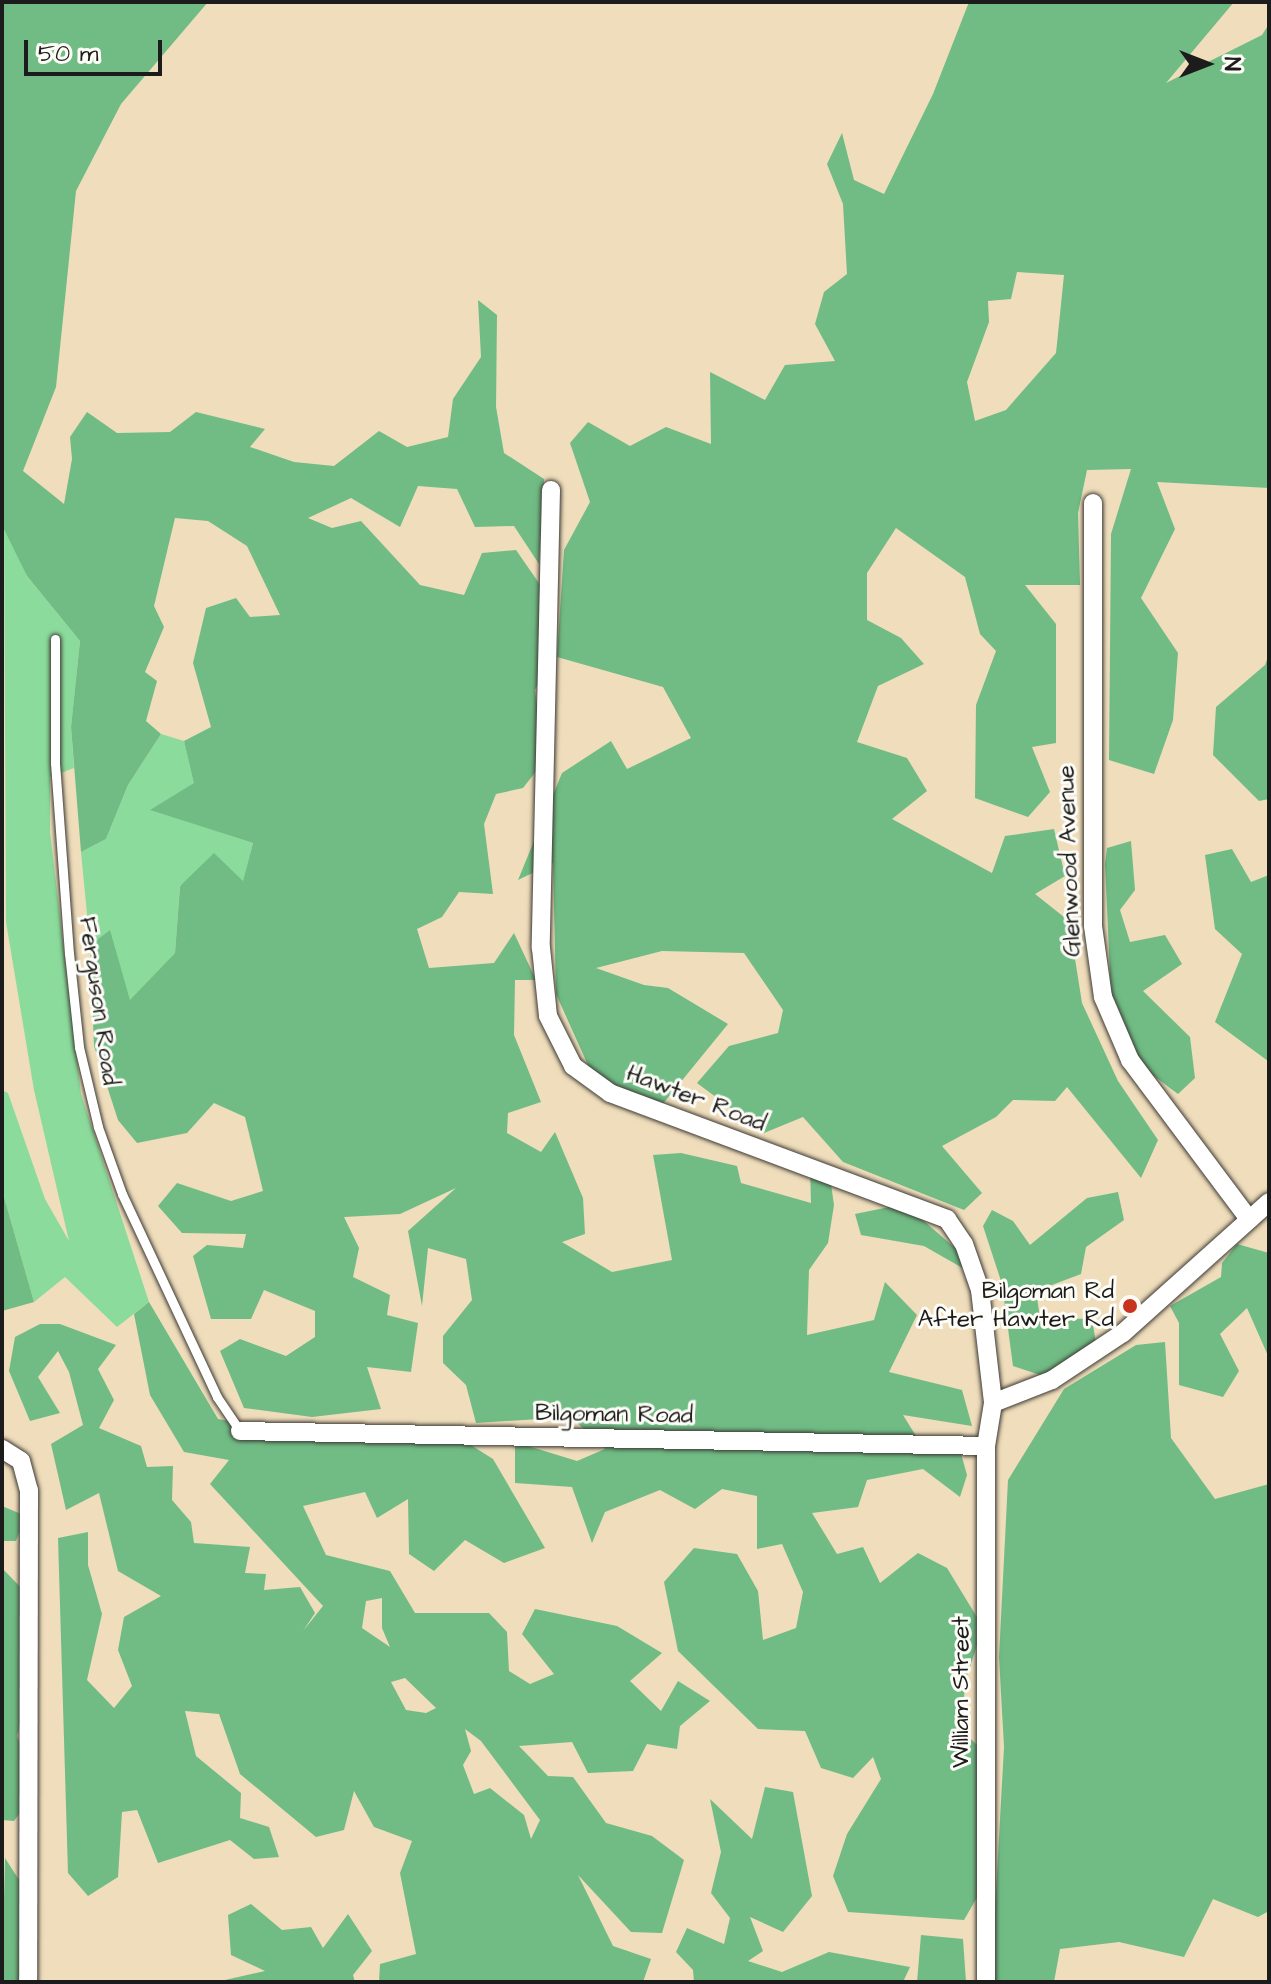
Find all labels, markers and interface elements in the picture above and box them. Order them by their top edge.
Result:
scale bar [28,24,166,74]
north arrow [1167,24,1247,104]
text: 50 m [38,37,98,71]
text: N [1216,57,1247,71]
street label: Glenwood Avenue [1052,765,1088,957]
street label: Ferguson Road [72,915,124,1087]
street label: Hawter Road [622,1059,770,1139]
place label: Bilgoman Rd After Hawter Rd [918,1278,1114,1334]
marker: Bilgoman Rd After Hawter Rd [1121,1297,1139,1315]
street label: Bilgoman Road [535,1399,693,1431]
street label: William Street [948,1616,976,1768]

